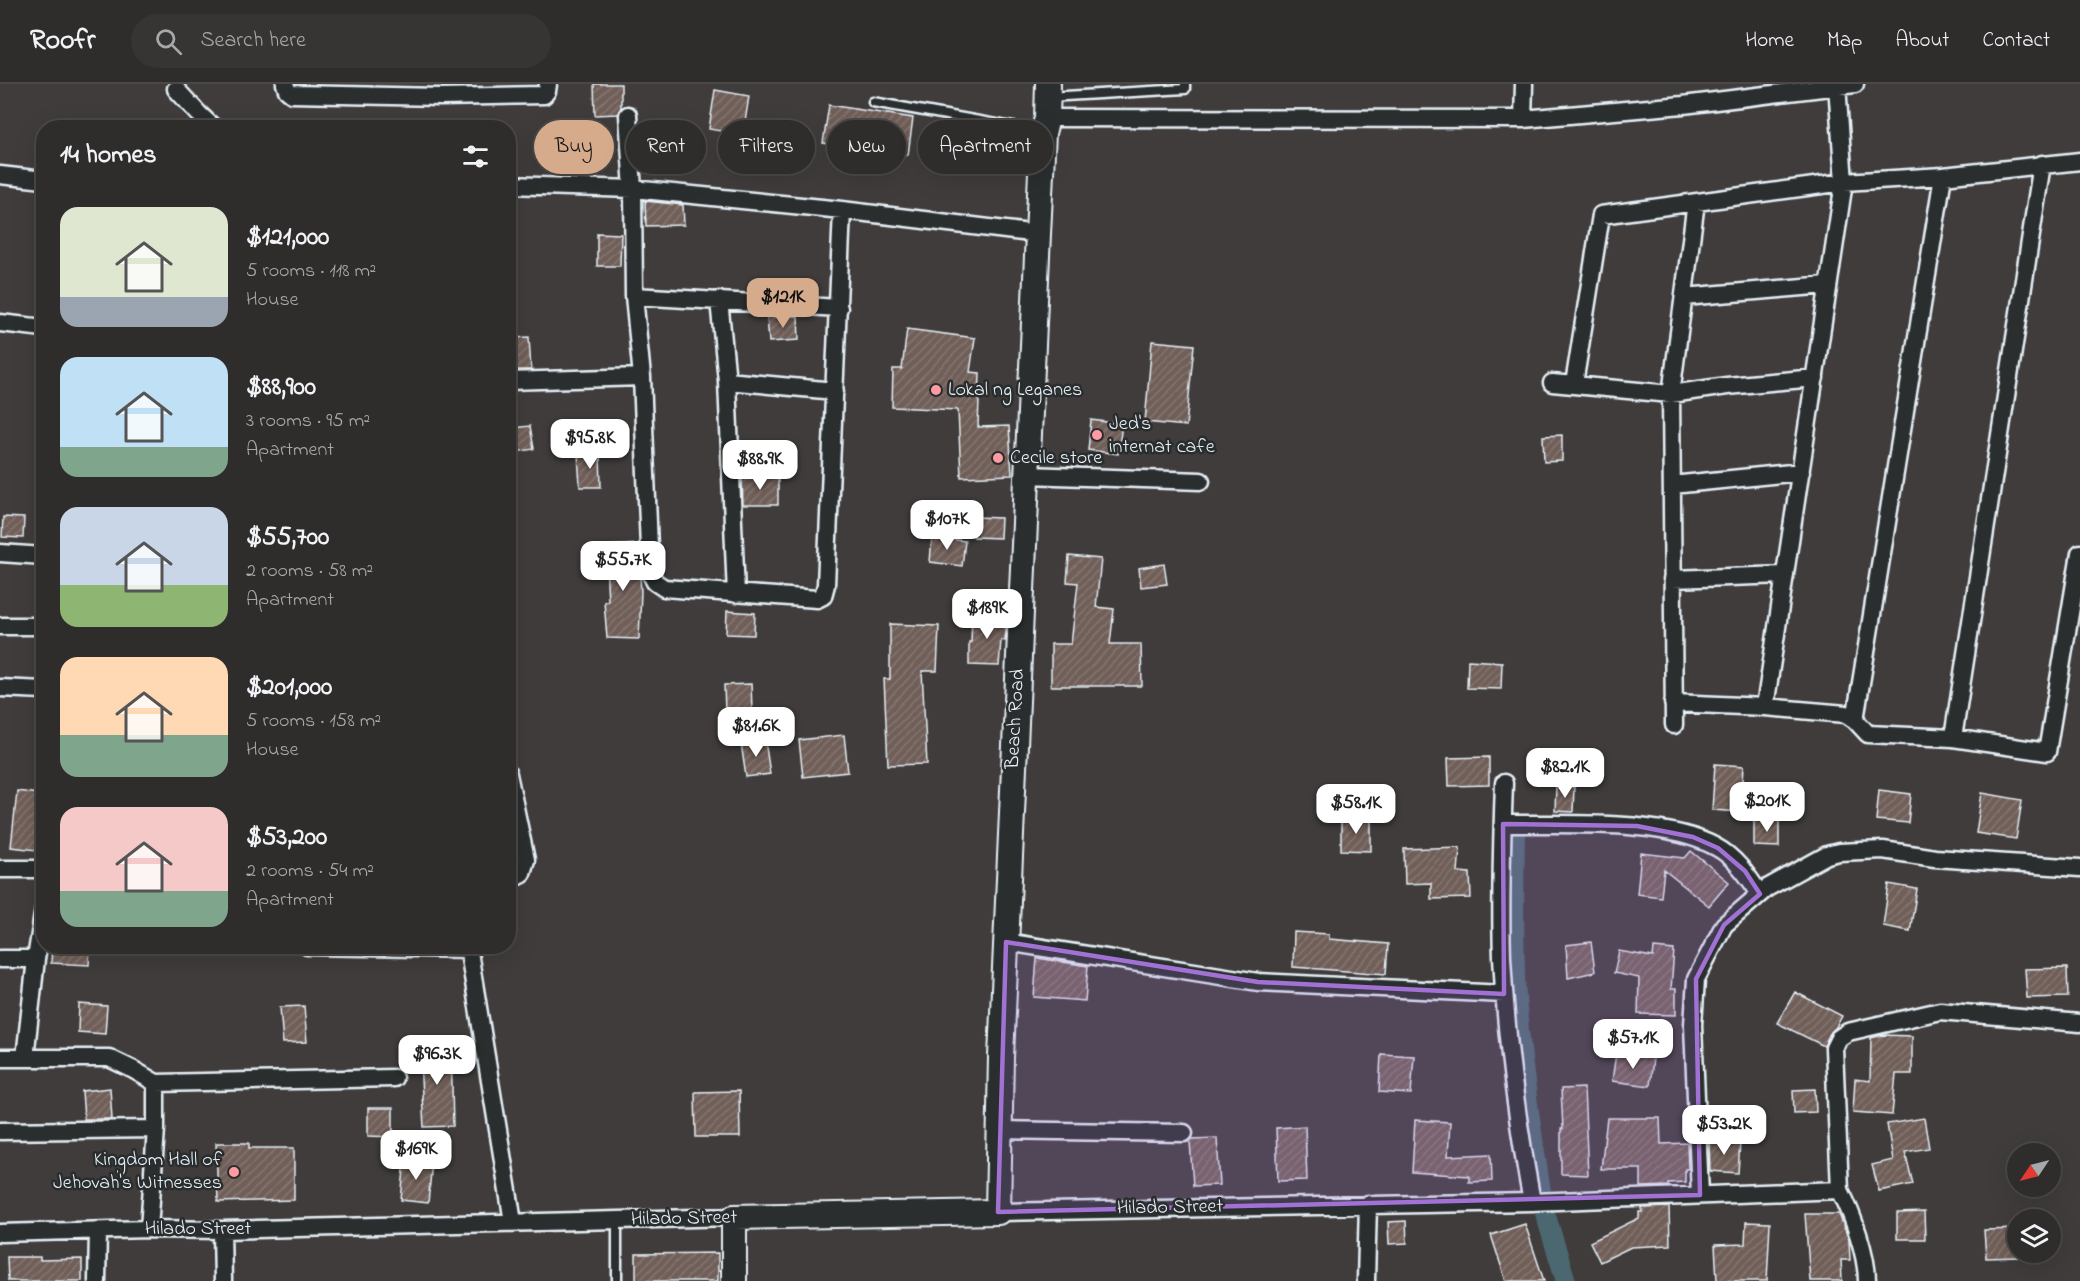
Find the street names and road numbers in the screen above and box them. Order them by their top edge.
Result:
street label: Beach Road [999,668,1033,771]
street label: Hilado Street [1117,1193,1224,1223]
street label: Hilado Street [631,1204,738,1234]
street label: Hilado Street [145,1215,251,1244]

